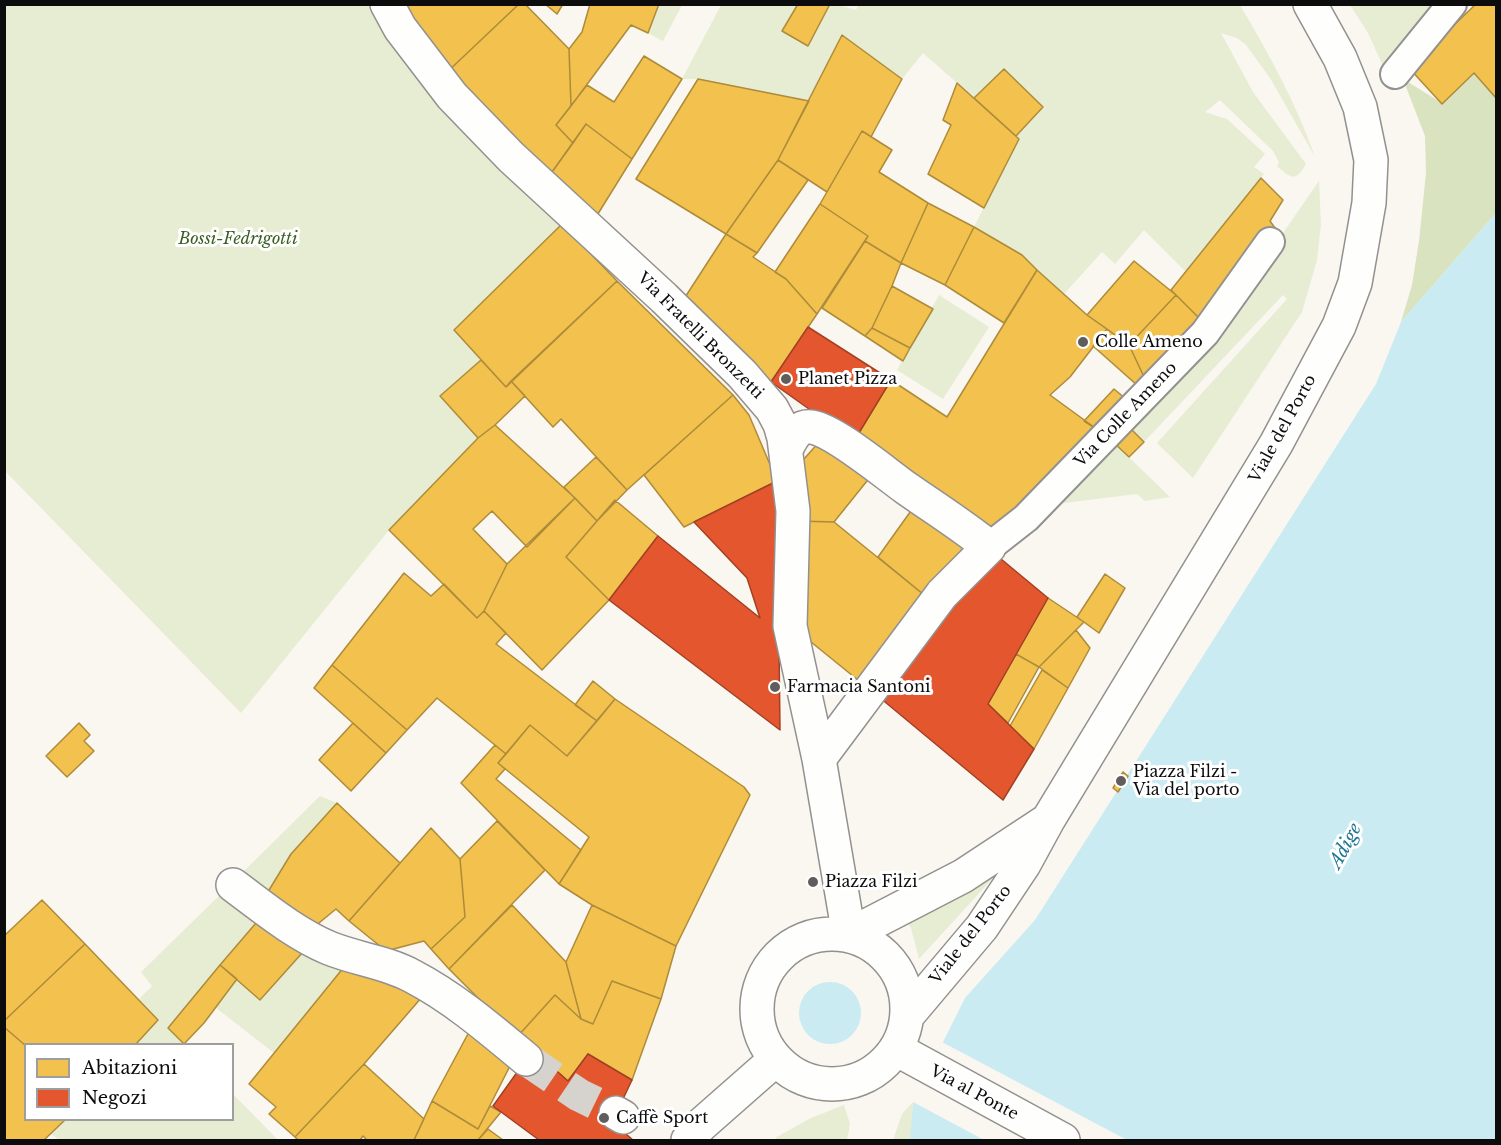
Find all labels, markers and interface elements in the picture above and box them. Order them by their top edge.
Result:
park label: Bossi-Fedrigotti [179,229,297,249]
street label: Via Fratelli Bronzetti [633,269,767,403]
place label: Colle Ameno [1095,332,1203,352]
marker: Colle Ameno [1076,335,1090,349]
street label: Via Colle Ameno [1071,358,1181,472]
place label: Planet Pizza [798,369,897,389]
marker: Planet Pizza [779,372,793,386]
street label: Viale del Porto [1245,372,1321,486]
place label: Farmacia Santoni [787,677,930,697]
marker: Farmacia Santoni [768,680,782,694]
place label: Piazza Filzi - Via del porto [1133,762,1240,800]
marker: Piazza Filzi - Via del porto [1114,774,1128,788]
water label: Adige [1325,820,1367,872]
place label: Piazza Filzi [825,872,917,892]
marker: Piazza Filzi [806,875,820,889]
street label: Viale del Porto [926,882,1016,988]
legend [24,1043,234,1121]
text: Abitazioni [82,1057,177,1079]
street label: Via al Ponte [927,1062,1021,1124]
text: Negozi [82,1087,147,1109]
place label: Caffè Sport [616,1108,708,1128]
marker: Caffè Sport [597,1111,611,1125]

